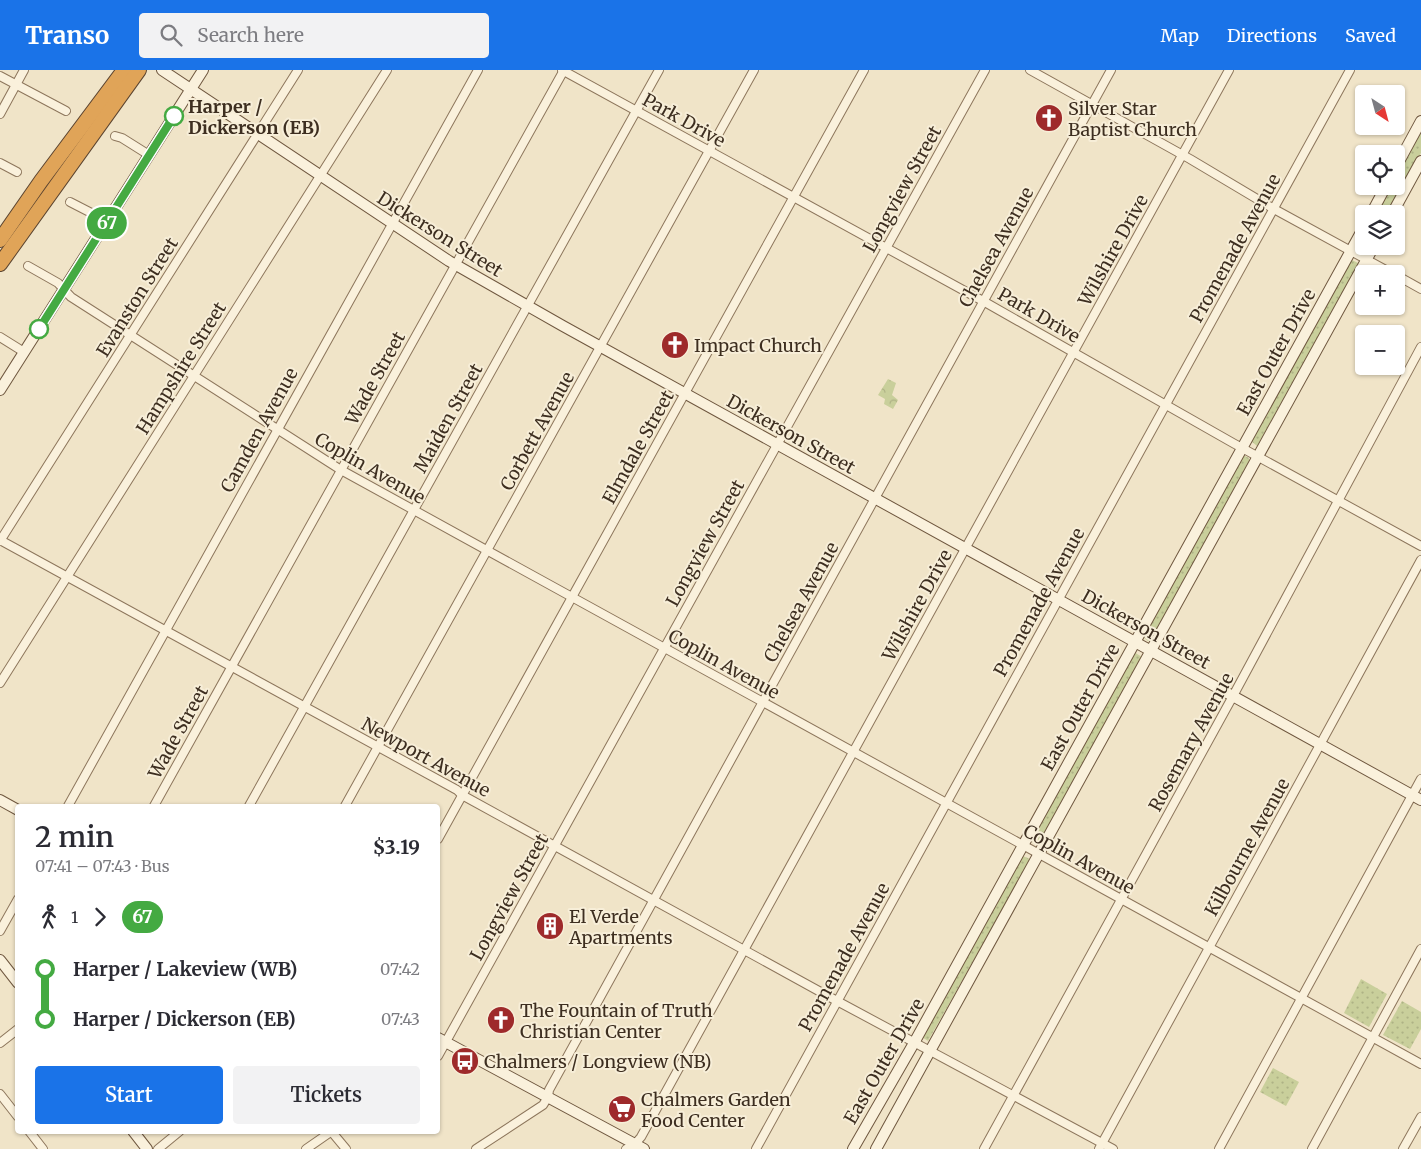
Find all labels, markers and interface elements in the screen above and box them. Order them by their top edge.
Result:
search box [139,13,489,58]
text: Transo [25,20,109,51]
icon: search [157,21,185,49]
text: Search here [197,23,304,47]
text: Map [1161,24,1199,47]
text: Directions [1227,24,1317,47]
text: Saved [1345,24,1396,47]
north arrow [1355,85,1405,135]
map controls [1355,85,1405,375]
street label: Park Drive [639,88,729,152]
place label: Harper / Dickerson (EB) [188,95,320,139]
place label: Silver Star Baptist Church [1068,97,1197,141]
church icon: Silver Star Baptist Church [1034,103,1064,133]
marker: Harper / Dickerson (EB) [164,106,184,126]
street label: Longview Street [858,122,946,256]
button: locate [1355,145,1405,195]
street label: Promenade Avenue [1185,170,1285,326]
street label: Chelsea Avenue [953,183,1039,311]
street label: Dickerson Street [373,186,507,282]
street label: Wilshire Drive [1072,190,1153,310]
button: layers [1355,205,1405,255]
line badge: 67 [84,207,130,239]
text: 67 [97,211,117,234]
street label: Evanston Street [91,233,183,361]
button: + [1355,265,1405,315]
street label: Park Drive [994,282,1084,348]
street label: East Outer Drive [1232,285,1320,419]
street label: Hampshire Street [131,298,231,438]
unlabelled marker [29,319,49,339]
button: − [1355,325,1405,375]
street label: Wade Street [339,327,410,430]
church icon: Impact Church [660,330,690,360]
place label: Impact Church [694,334,822,357]
street label: Maiden Street [409,359,487,477]
street label: Camden Avenue [215,364,303,496]
street label: Corbett Avenue [495,368,579,494]
street label: Elmdale Street [597,386,679,508]
street label: Dickerson Street [723,389,859,479]
street label: Coplin Avenue [311,427,429,509]
street label: Longview Street [661,476,749,610]
street label: Promenade Avenue [989,524,1089,680]
street label: Chelsea Avenue [758,538,844,666]
street label: Wilshire Drive [876,545,957,665]
street label: Dickerson Street [1078,584,1214,674]
street label: Coplin Avenue [664,624,784,704]
street label: East Outer Drive [1036,640,1124,774]
street label: Rosemary Avenue [1143,669,1239,815]
street label: Wade Street [142,681,213,784]
street label: Newport Avenue [358,712,494,802]
street label: Kilbourne Avenue [1200,774,1294,920]
text: 2 min [35,819,114,855]
street label: Coplin Avenue [1019,819,1139,899]
street label: Longview Street [465,830,553,964]
text: $3.19 [373,835,420,859]
text: 07:41 – 07:43 · Bus [35,856,170,876]
street label: Promenade Avenue [794,879,894,1035]
icon: walk [35,903,63,931]
icon: forward [86,903,114,931]
text: 67 [132,905,153,928]
place label: El Verde Apartments [568,905,673,949]
text: 1 [71,907,78,927]
building icon: El Verde Apartments [535,911,565,941]
text: Harper / Lakeview (WB) [73,957,297,981]
text: 07:42 [380,959,420,979]
street label: East Outer Drive [839,994,929,1128]
place label: The Fountain of Truth Christian Center [520,999,713,1043]
church icon: The Fountain of Truth Christian Center [486,1005,516,1035]
text: Harper / Dickerson (EB) [73,1007,296,1031]
text: 07:43 [381,1009,420,1029]
bus stop icon: Chalmers / Longview (NB) [450,1046,480,1076]
place label: Chalmers / Longview (NB) [484,1050,712,1073]
button: Start [35,1066,223,1124]
button: Tickets [233,1066,420,1124]
place label: Chalmers Garden Food Center [641,1088,791,1132]
supermarket icon: Chalmers Garden Food Center [607,1094,637,1124]

